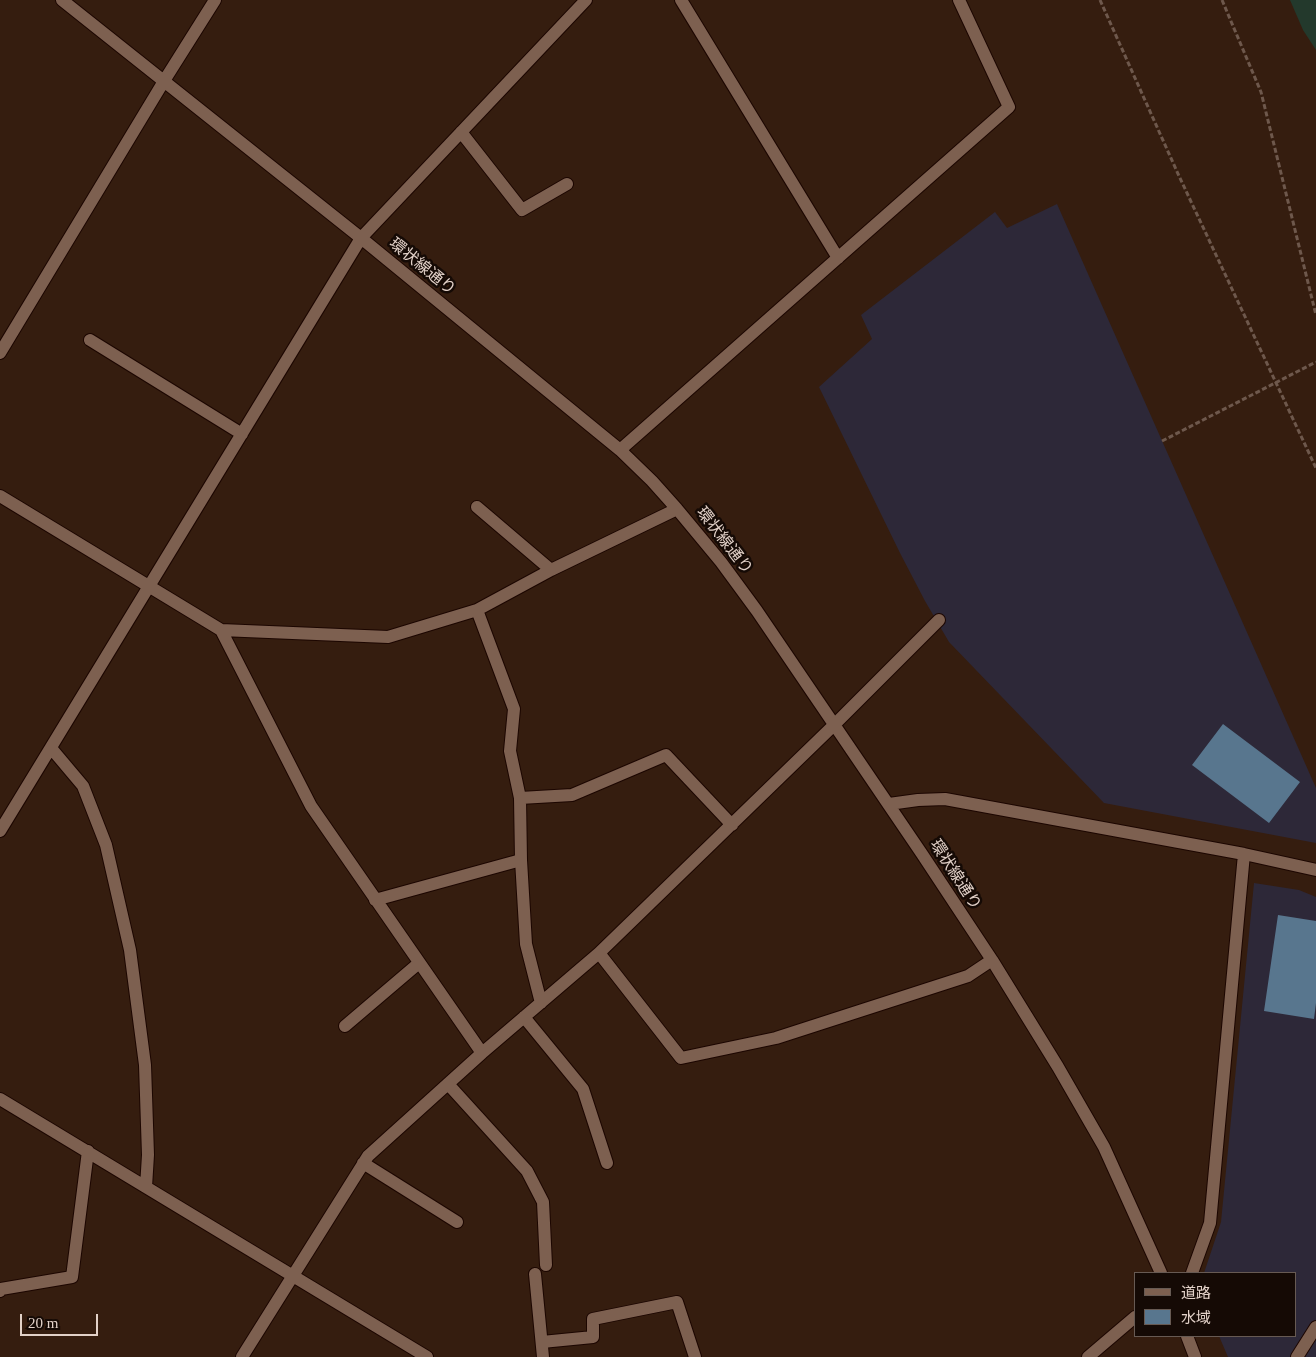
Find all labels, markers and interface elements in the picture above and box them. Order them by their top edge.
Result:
street label: 環状線通り [385,234,459,300]
street label: 環状線通り [692,504,756,578]
street label: 環状線通り [925,836,985,914]
legend [1134,1272,1296,1337]
text: 道路 [1181,1285,1211,1301]
scale bar [22,1304,100,1336]
text: 水域 [1181,1310,1211,1326]
text: 20 m [28,1315,58,1331]

